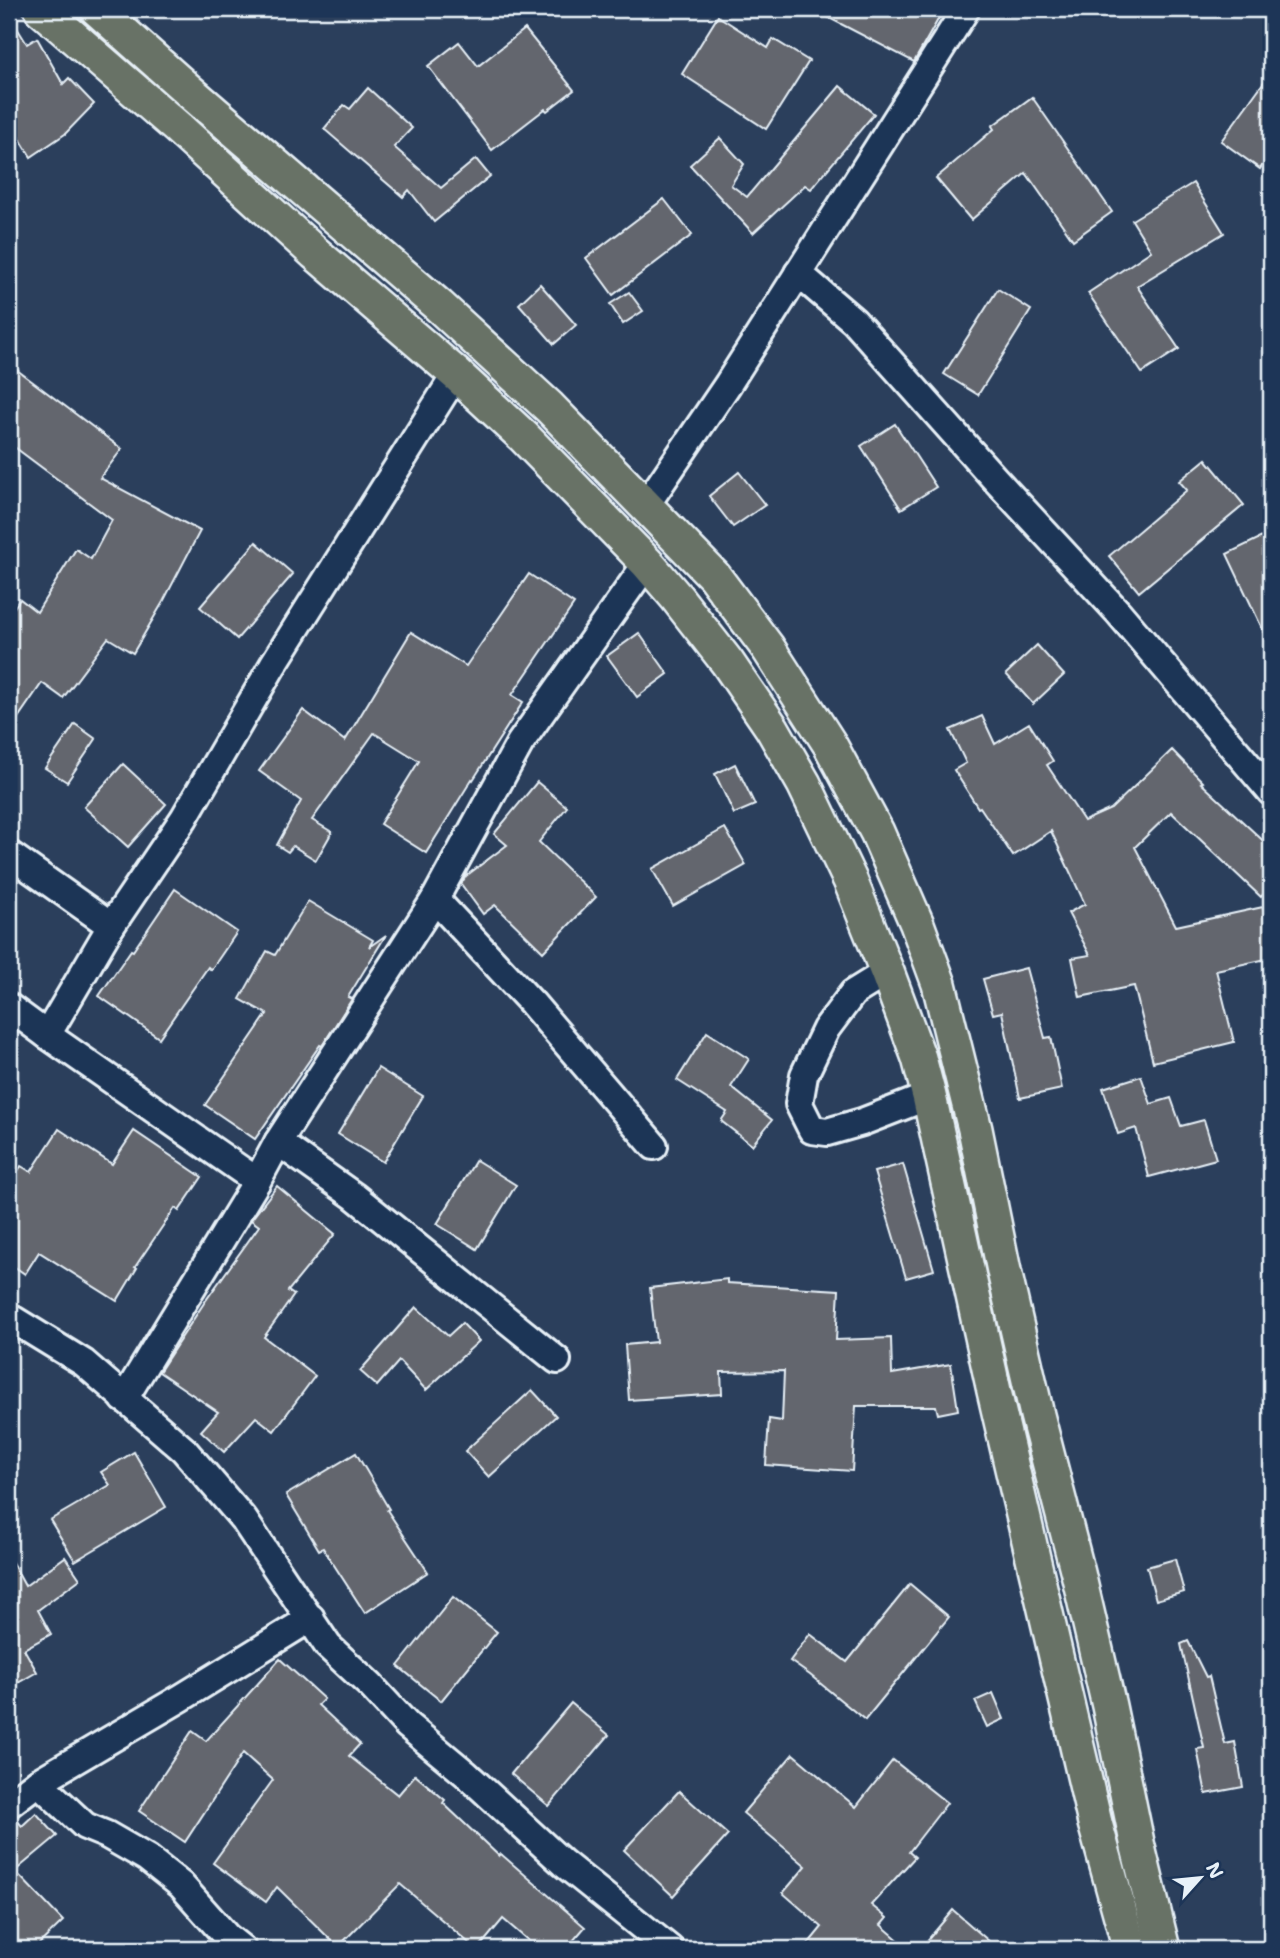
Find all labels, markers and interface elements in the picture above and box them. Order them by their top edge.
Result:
north arrow [1164,1842,1234,1912]
text: N [1200,1858,1229,1883]

